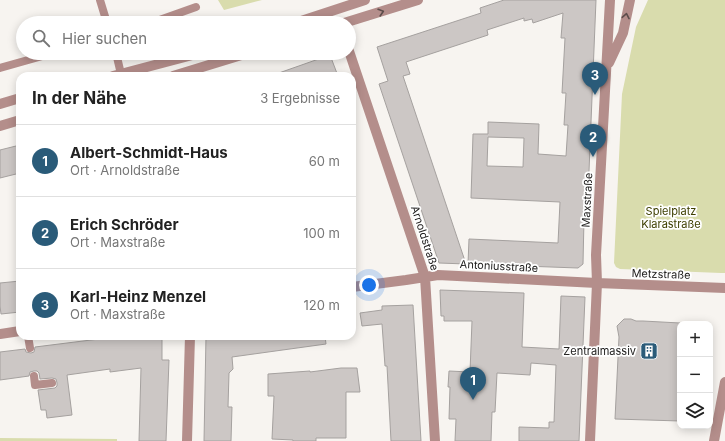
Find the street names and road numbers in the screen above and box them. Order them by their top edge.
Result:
street label: Maxstraße [579,172,595,228]
street label: Arnoldstraße [408,204,442,272]
street label: Antoniusstraße [459,257,539,275]
street label: Metzstraße [631,266,691,282]

